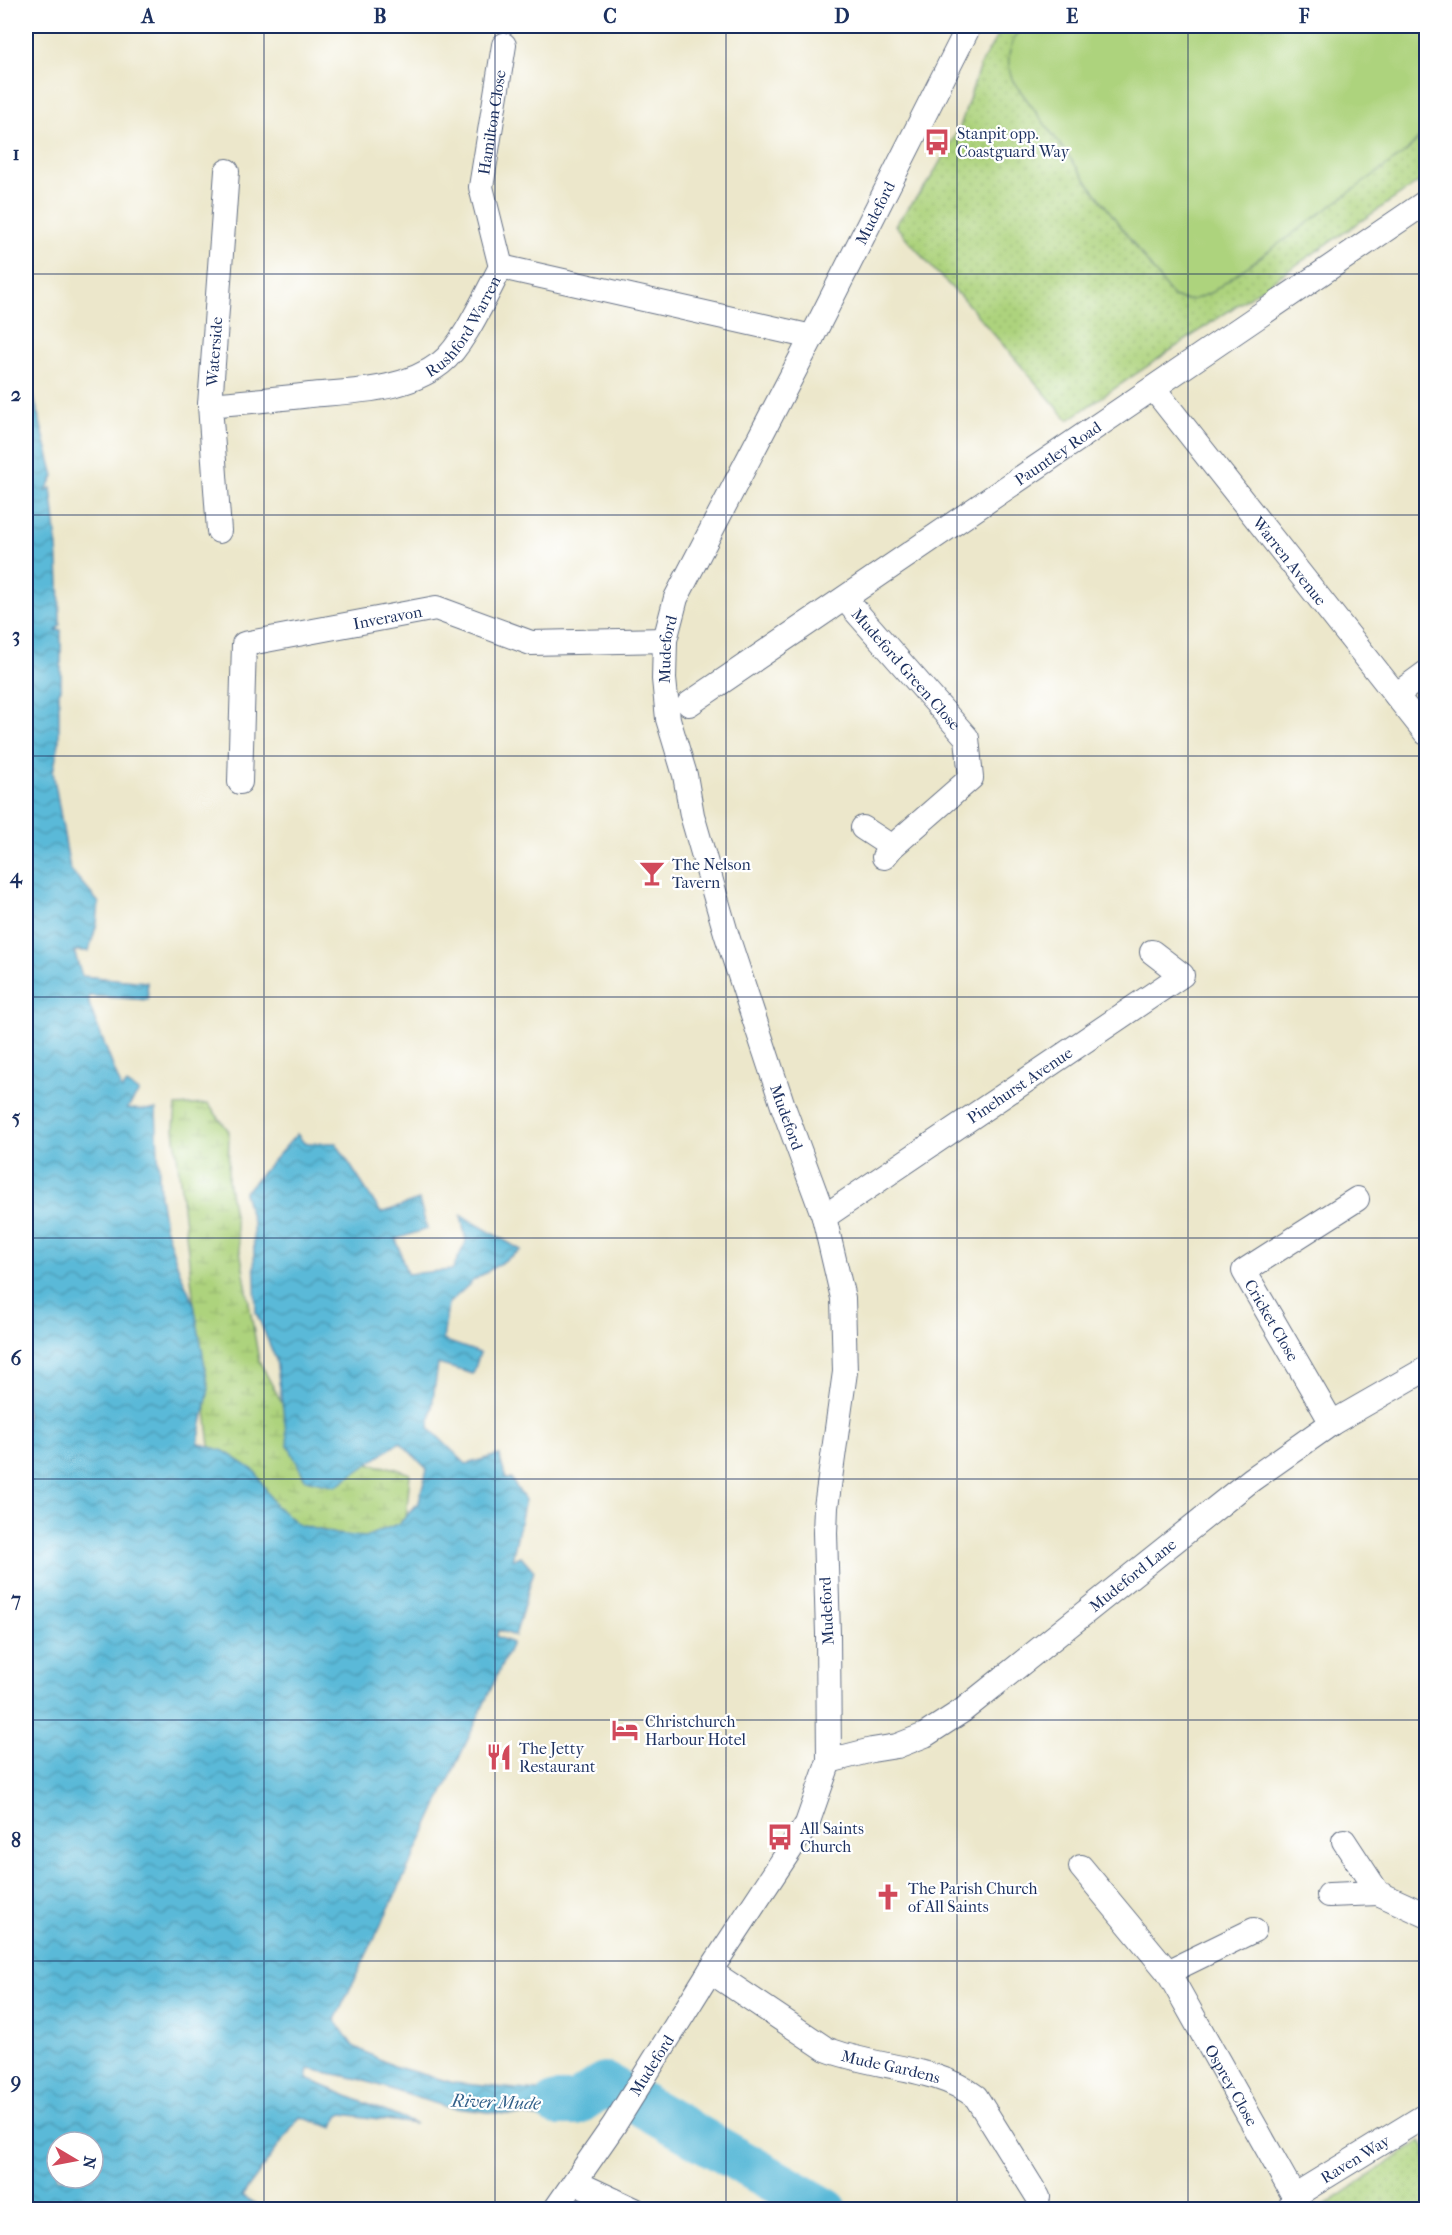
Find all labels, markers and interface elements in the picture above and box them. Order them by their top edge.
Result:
text: A [140,5,156,28]
text: B [373,5,387,28]
text: C [603,5,617,28]
text: D [834,5,850,28]
text: E [1066,5,1078,28]
text: F [1298,5,1310,28]
street label: Hamilton Close [474,68,510,176]
place label: Stanpit opp. Coastguard Way [957,124,1070,161]
bus stop icon: Stanpit opp. Coastguard Way [922,127,952,157]
text: 1 [12,142,20,165]
street label: Mudeford [851,178,899,248]
street label: Rushford Warren [422,272,505,381]
street label: Waterside [202,316,226,388]
text: 2 [11,383,21,406]
street label: Pauntley Road [1011,417,1105,489]
street label: Warren Avenue [1248,512,1330,609]
street label: Inveravon [351,602,424,633]
street label: Mudeford Green Close [848,605,964,734]
street label: Mudeford [655,613,681,684]
text: 3 [12,624,20,647]
place label: The Nelson Tavern [672,855,751,892]
bar icon: The Nelson Tavern [637,858,667,888]
text: 4 [9,865,23,889]
street label: Pinehurst Avenue [964,1043,1076,1128]
street label: Mudeford [766,1082,807,1153]
text: 5 [12,1106,21,1129]
street label: Cricket Close [1241,1276,1303,1365]
text: 6 [11,1347,23,1370]
street label: Mudeford Lane [1085,1535,1180,1616]
street label: Mudeford [815,1576,838,1646]
text: 7 [10,1588,21,1611]
place label: Christchurch Harbour Hotel [645,1712,747,1749]
hotel icon: Christchurch Harbour Hotel [610,1715,640,1745]
place label: The Jetty Restaurant [519,1739,596,1776]
restaurant icon: The Jetty Restaurant [484,1742,514,1772]
place label: All Saints Church [799,1819,864,1856]
bus stop icon: All Saints Church [765,1822,795,1852]
text: 8 [11,1829,21,1852]
place label: The Parish Church of All Saints [908,1879,1037,1916]
church icon: The Parish Church of All Saints [873,1882,903,1912]
street label: Mudeford [626,2031,678,2099]
street label: Osprey Close [1201,2041,1262,2129]
street label: Mude Gardens [839,2046,943,2088]
text: 9 [10,2070,21,2093]
water label: River Mude [450,2090,542,2115]
north arrow [45,2130,105,2190]
street label: Raven Way [1317,2130,1394,2187]
text: N [79,2155,100,2171]

